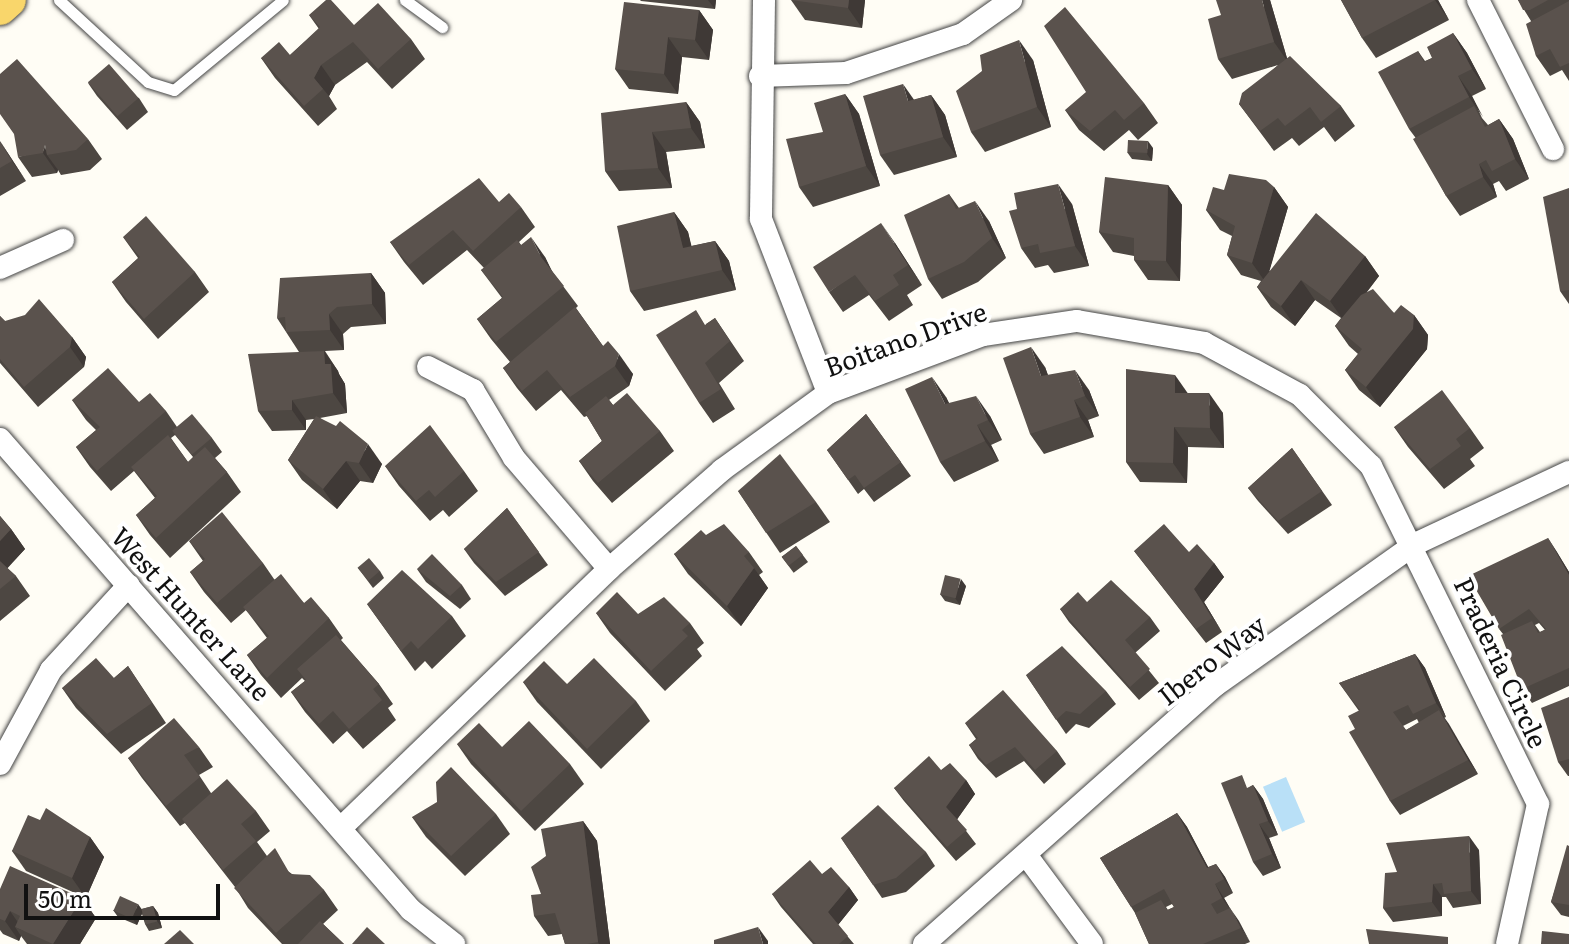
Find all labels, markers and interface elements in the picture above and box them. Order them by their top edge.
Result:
street label: Boitano Drive [820,294,990,382]
street label: West Hunter Lane [106,520,278,706]
street label: Praderia Circle [1449,572,1555,752]
street label: Ibero Way [1151,607,1271,711]
scale bar [28,868,224,918]
text: 50 m [38,880,92,915]

